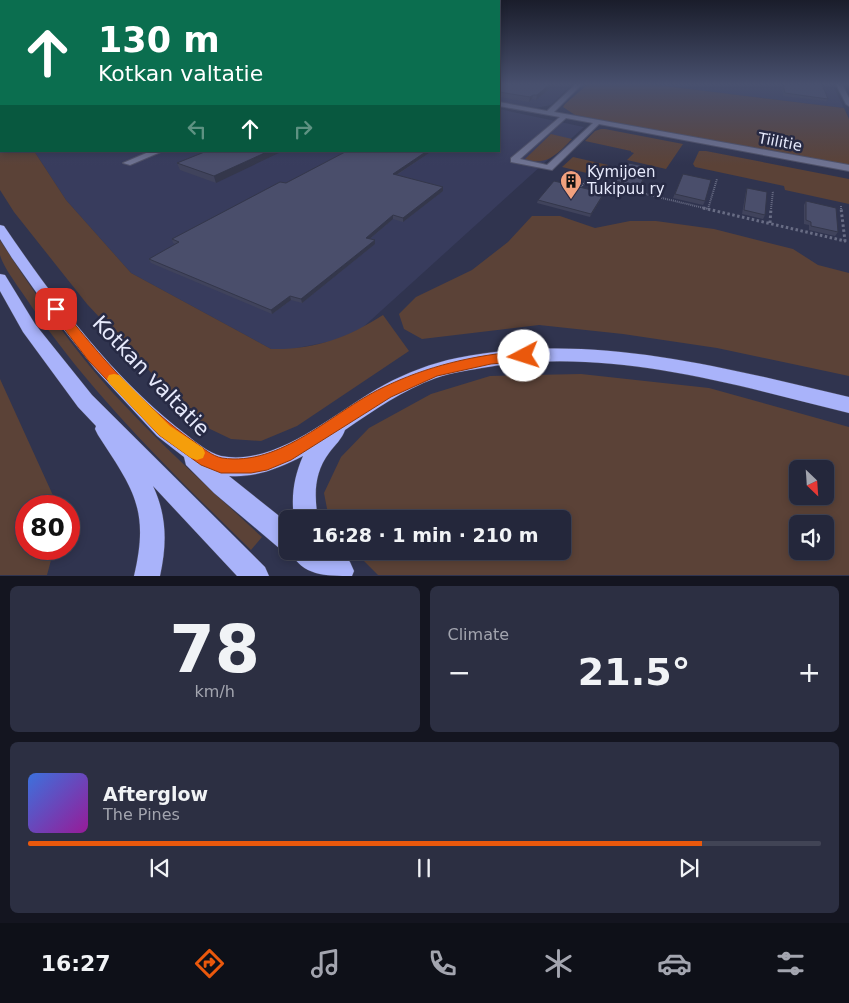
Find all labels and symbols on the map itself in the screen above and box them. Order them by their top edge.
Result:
street label: Tiilitie [755,129,804,155]
place label: Kymijoen Tukipuu ry [586,163,665,198]
building icon: Kymijoen Tukipuu ry [559,169,583,200]
pin [35,288,77,330]
street label: Kotkan valtatie [88,311,214,441]
position arrow [497,329,549,381]
north arrow [789,460,834,505]
speed limit sign: 80 [15,495,80,560]

